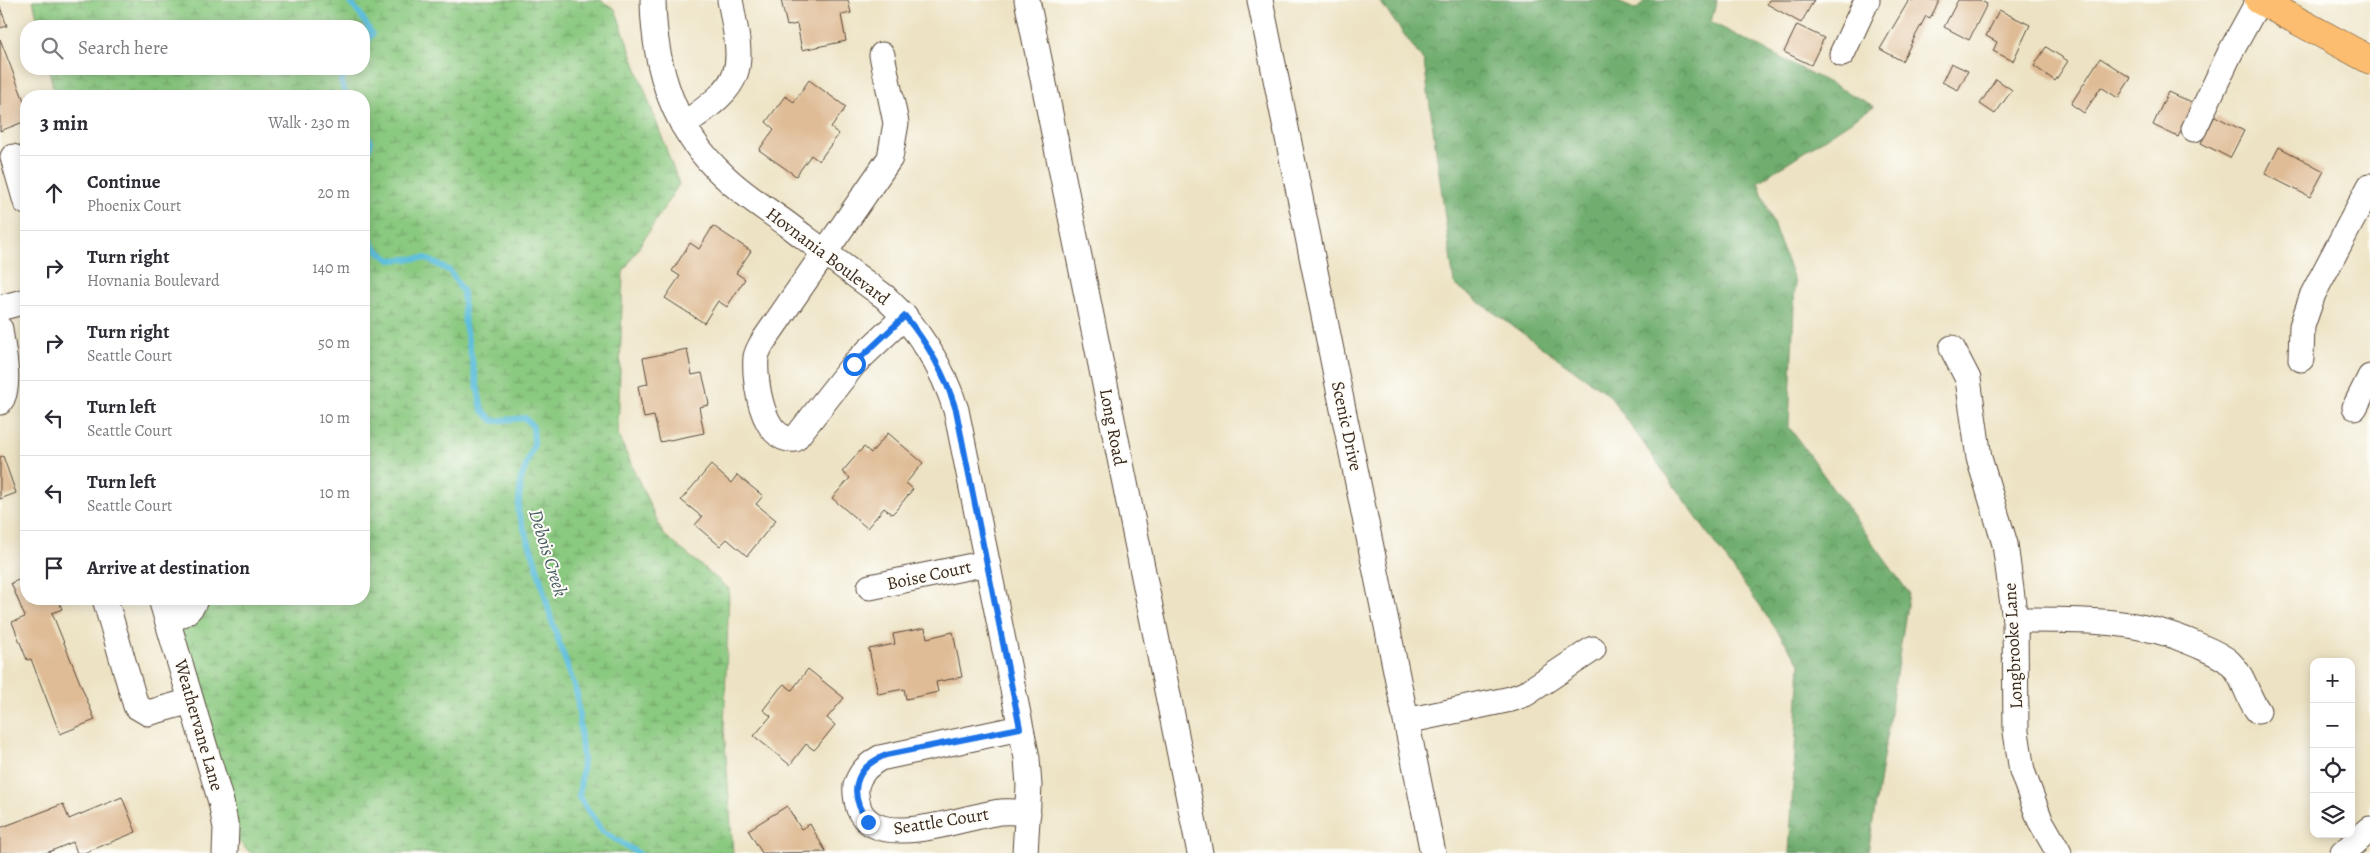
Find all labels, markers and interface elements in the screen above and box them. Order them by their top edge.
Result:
search box [20,20,370,75]
icon: search [38,34,66,62]
text: Search here [78,35,168,61]
text: 3 min [40,109,88,137]
text: Walk · 230 m [268,112,350,134]
text: Continue [87,169,161,195]
icon: ahead [40,179,68,207]
text: 20 m [317,182,350,204]
text: Phoenix Court [87,195,181,217]
street label: Hovnania Boulevard [761,202,895,311]
text: Turn right [87,244,169,270]
icon: right [40,254,68,282]
text: 140 m [312,257,350,279]
text: Hovnania Boulevard [87,270,220,292]
text: Turn right [87,319,169,345]
icon: right [40,329,68,357]
text: 50 m [318,332,350,354]
text: Seattle Court [87,345,172,367]
route start [843,353,866,376]
street label: Scenic Drive [1326,379,1368,473]
street label: Long Road [1094,386,1132,468]
text: Turn left [87,394,156,420]
icon: left [40,404,68,432]
text: 10 m [320,407,350,429]
text: Seattle Court [87,420,172,442]
text: Turn left [87,469,156,495]
icon: left [40,479,68,507]
text: 10 m [320,482,350,504]
text: Seattle Court [87,495,172,517]
water label: Debois Creek [522,506,574,600]
icon: arrive [40,554,68,582]
street label: Boise Court [884,554,974,596]
text: Arrive at destination [87,555,250,581]
street label: Longbrooke Lane [1998,582,2028,710]
street label: Weathervane Lane [168,656,229,794]
map controls [2310,658,2355,838]
button: + [2310,658,2355,703]
button: − [2310,703,2355,748]
button: locate [2310,748,2355,793]
button: layers [2310,793,2355,838]
street label: Seattle Court [892,802,990,840]
route end [857,811,880,834]

